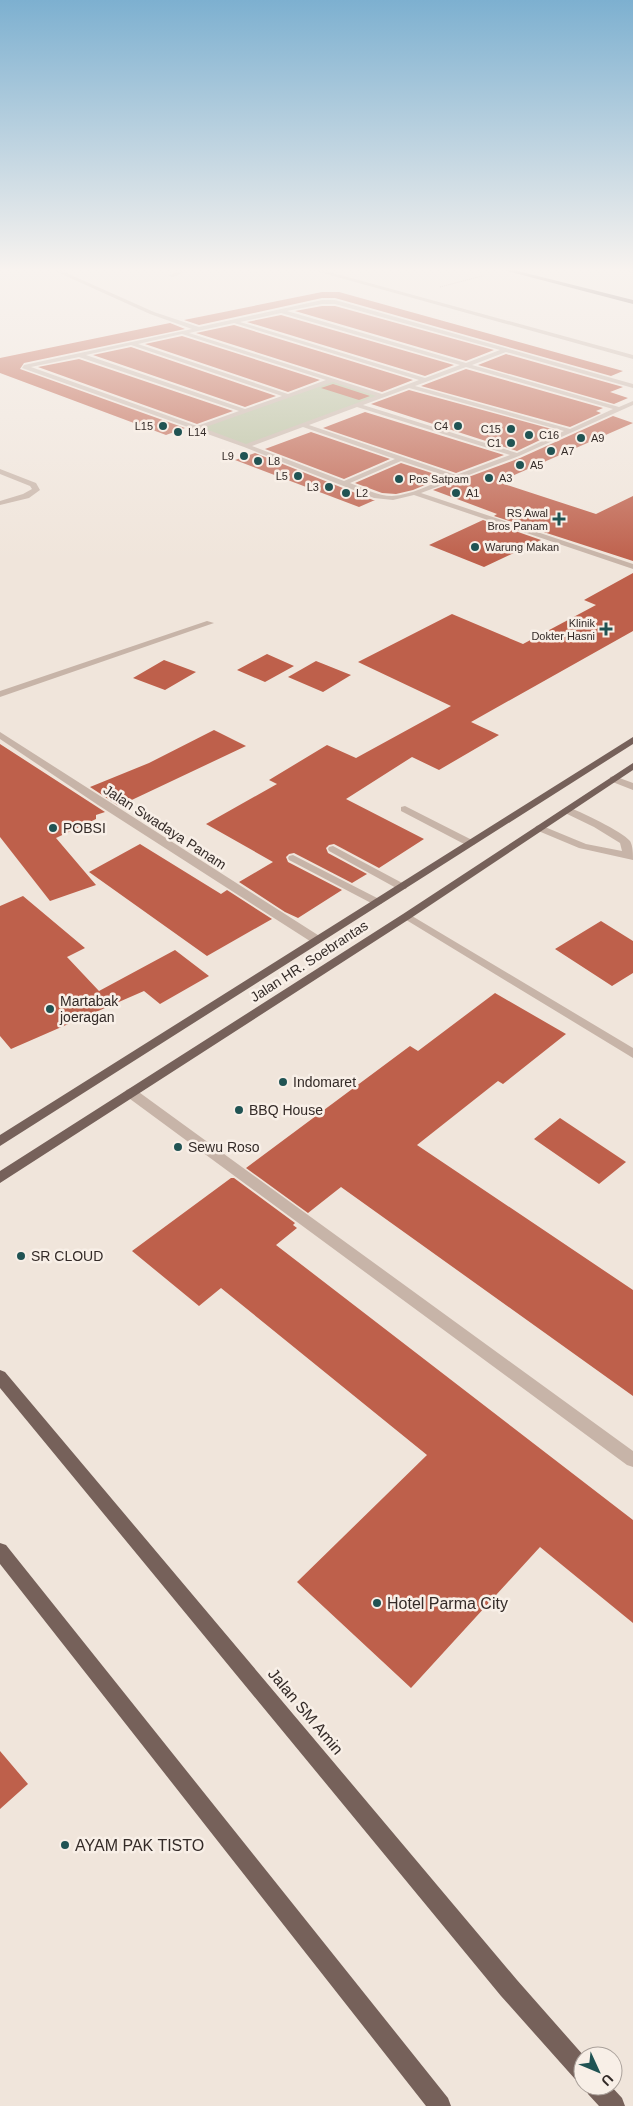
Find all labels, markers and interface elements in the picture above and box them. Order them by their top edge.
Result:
place label: L15 [135,420,153,432]
marker: L15 [157,420,169,432]
place label: C4 [434,420,448,432]
marker: C4 [452,420,464,432]
place label: C15 [481,423,501,435]
marker: C15 [505,423,517,435]
marker: L14 [172,426,184,438]
place label: L14 [188,426,206,438]
marker: C16 [523,429,535,441]
place label: C16 [539,429,559,441]
marker: A9 [575,432,587,444]
place label: A9 [591,432,604,444]
place label: C1 [487,437,501,449]
marker: C1 [505,437,517,449]
marker: A7 [545,445,557,457]
place label: A7 [561,445,574,457]
place label: L9 [222,450,234,462]
marker: L9 [238,450,250,462]
marker: L8 [252,455,264,467]
place label: L8 [268,455,280,467]
marker: A5 [514,459,526,471]
place label: A5 [530,459,543,471]
place label: L5 [276,470,288,482]
marker: L5 [292,470,304,482]
marker: A3 [483,472,495,484]
place label: A3 [499,472,512,484]
marker: Pos Satpam [393,473,405,485]
place label: Pos Satpam [409,473,469,485]
place label: L3 [307,481,319,493]
marker: L3 [323,481,335,493]
marker: L2 [340,487,352,499]
place label: L2 [356,487,368,499]
marker: A1 [450,487,462,499]
place label: A1 [466,487,479,499]
place label: RS Awal Bros Panam [487,507,548,532]
marker: RS Awal Bros Panam [552,512,566,526]
marker: Warung Makan [469,541,481,553]
place label: Warung Makan [485,541,559,553]
place label: Klinik Dokter Hasni [531,617,595,642]
marker: Klinik Dokter Hasni [599,622,613,636]
street label: Jalan Swadaya Panam [101,781,229,873]
place label: POBSI [63,820,106,836]
marker: POBSI [47,822,59,834]
street label: Jalan HR. Soebrantas [247,917,371,1005]
place label: Martabak joeragan [59,993,119,1025]
marker: Martabak joeragan [44,1003,56,1015]
place label: Indomaret [293,1074,356,1090]
marker: Indomaret [277,1076,289,1088]
place label: BBQ House [249,1102,323,1118]
marker: BBQ House [233,1104,245,1116]
place label: Sewu Roso [188,1139,260,1155]
marker: Sewu Roso [172,1141,184,1153]
place label: SR CLOUD [31,1248,103,1264]
marker: SR CLOUD [15,1250,27,1262]
place label: Hotel Parma City [387,1595,508,1612]
marker: Hotel Parma City [371,1597,383,1609]
street label: Jalan SM Amin [265,1665,346,1758]
place label: AYAM PAK TISTO [75,1837,204,1854]
marker: AYAM PAK TISTO [59,1839,71,1851]
north arrow [573,2046,623,2096]
text: U [598,2071,617,2089]

